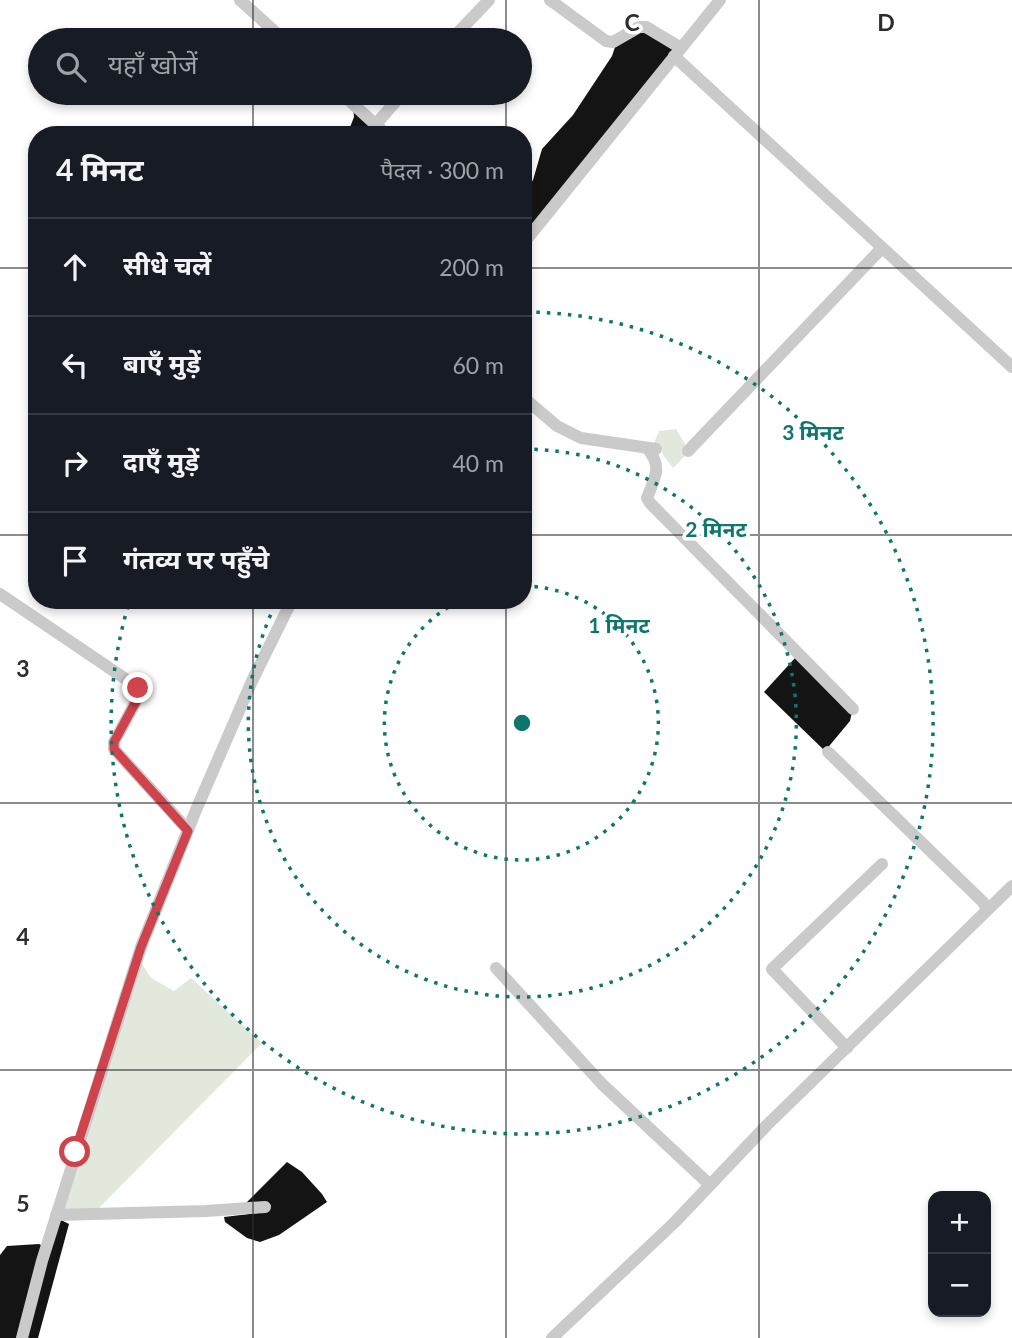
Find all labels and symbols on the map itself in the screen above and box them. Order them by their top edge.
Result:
text: C [624,8,640,36]
text: D [877,8,895,36]
text: 3 मिनट [782,419,844,444]
text: 2 मिनट [685,516,747,541]
text: 1 मिनट [588,612,650,637]
text: 3 [16,654,30,682]
route end [122,672,153,703]
centre of rings [510,711,534,735]
text: 4 [16,922,30,950]
route start [59,1136,90,1167]
text: 5 [16,1189,30,1217]

